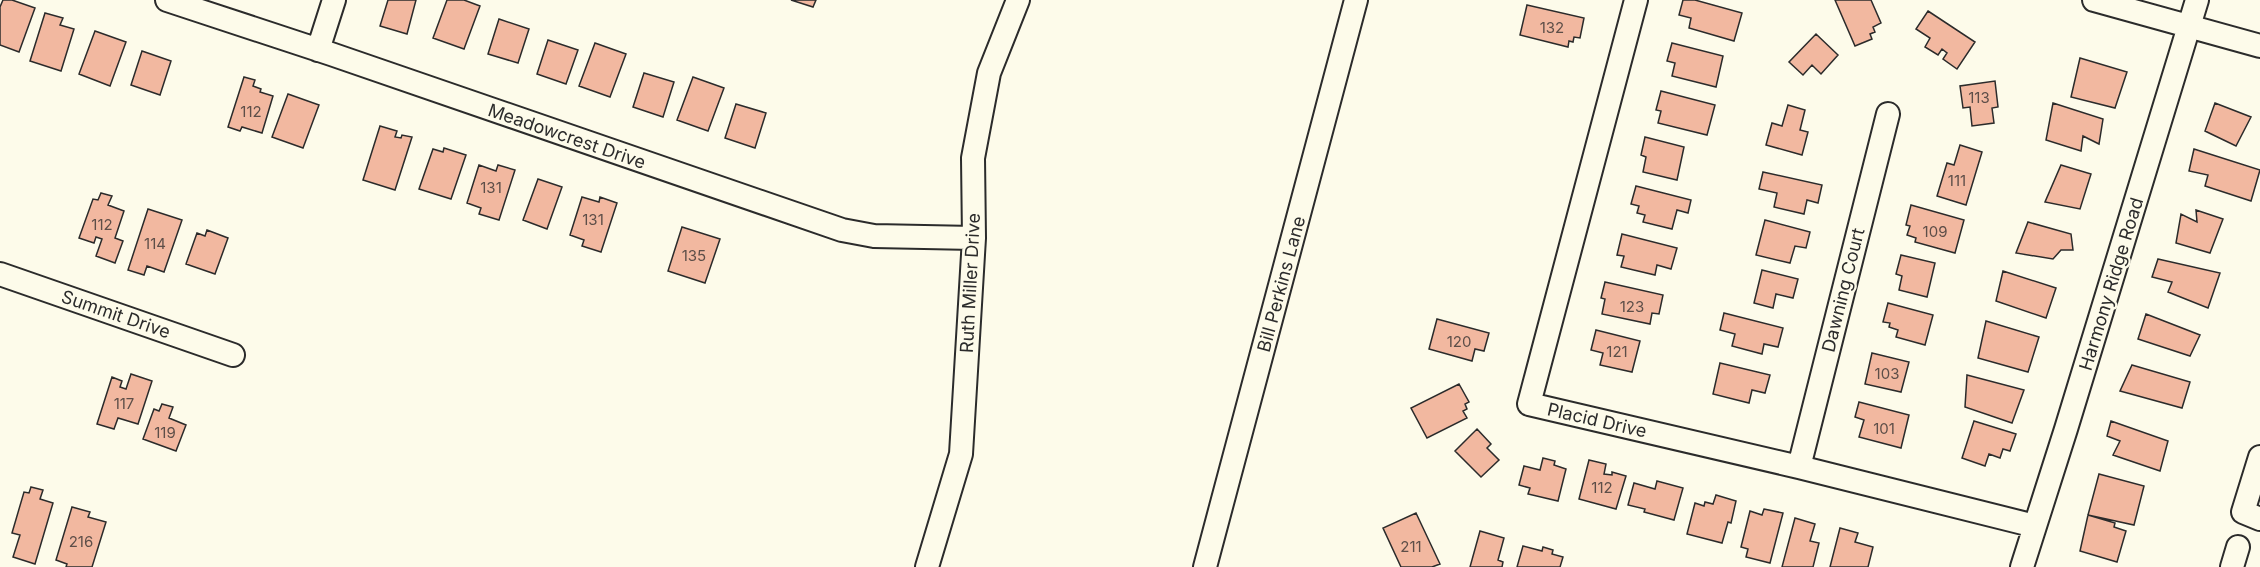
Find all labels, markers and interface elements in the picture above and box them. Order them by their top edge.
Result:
house number: 132 [1540,18,1564,37]
house number: 113 [1968,88,1990,107]
street label: Meadowcrest Drive [485,99,649,173]
house number: 112 [240,102,262,121]
house number: 111 [1948,171,1966,190]
house number: 131 [480,178,502,197]
street label: Harmony Ridge Road [2075,195,2147,373]
house number: 131 [582,210,604,229]
street label: Ruth Miller Drive [956,212,984,354]
street label: Bill Perkins Lane [1253,214,1309,354]
house number: 112 [91,215,113,234]
house number: 109 [1923,222,1947,241]
street label: Dawning Court [1817,226,1869,354]
house number: 114 [144,234,166,253]
house number: 135 [682,246,706,265]
street label: Summit Drive [59,286,173,342]
house number: 123 [1620,297,1644,316]
house number: 120 [1447,332,1471,351]
house number: 121 [1606,342,1628,361]
house number: 103 [1875,364,1899,383]
house number: 117 [114,394,134,413]
street label: Placid Drive [1545,398,1649,442]
house number: 101 [1873,419,1895,438]
house number: 119 [154,423,176,442]
house number: 112 [1591,478,1613,497]
house number: 216 [69,532,93,551]
house number: 211 [1400,537,1422,556]

